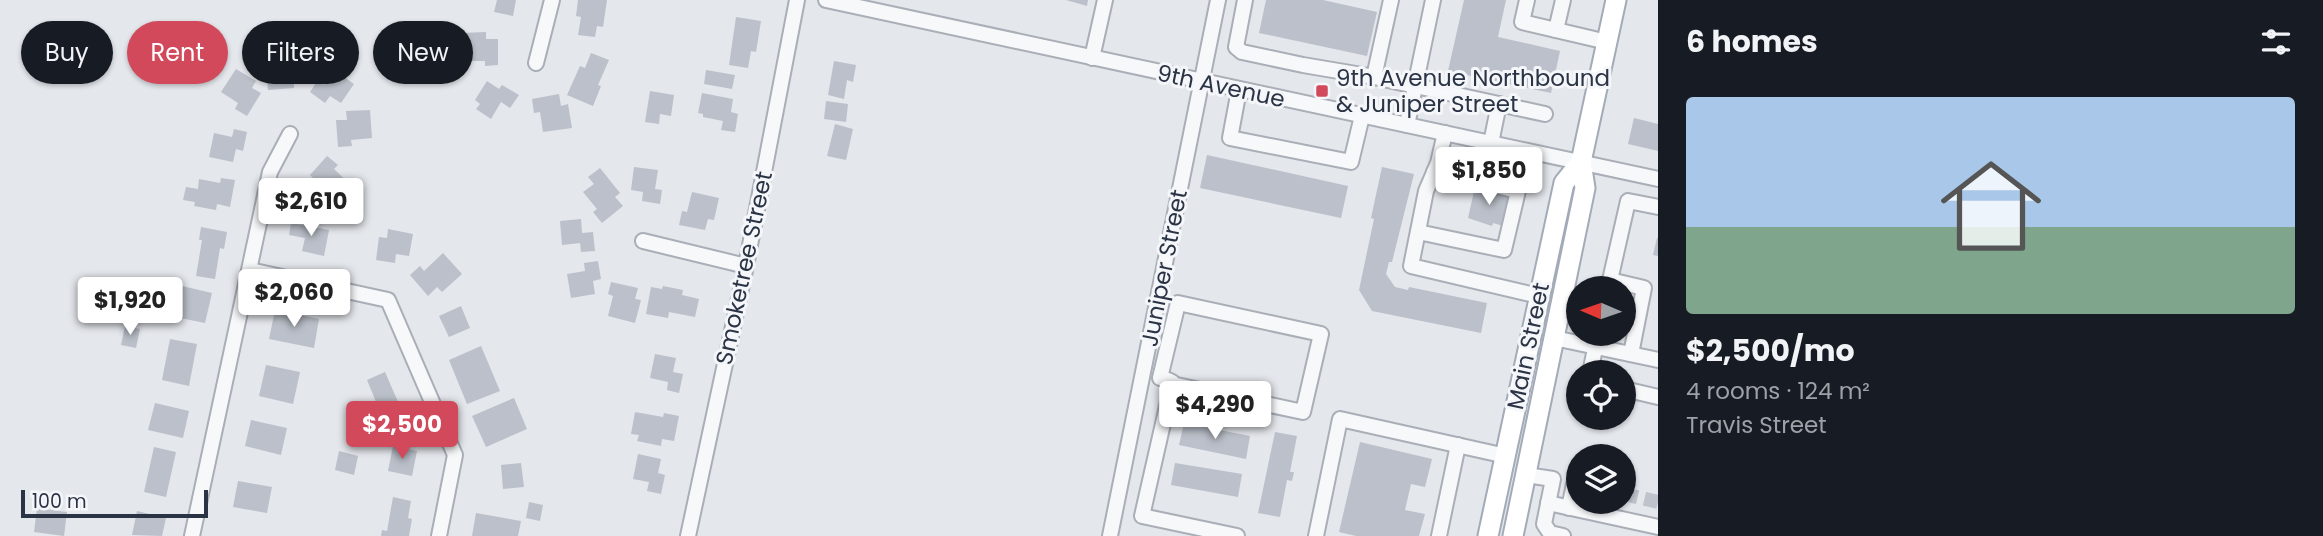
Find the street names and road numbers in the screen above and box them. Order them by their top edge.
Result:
street label: 9th Avenue [1154,57,1288,115]
street label: Smoketree Street [708,168,780,368]
street label: Juniper Street [1133,187,1195,349]
street label: Main Street [1499,279,1557,413]

